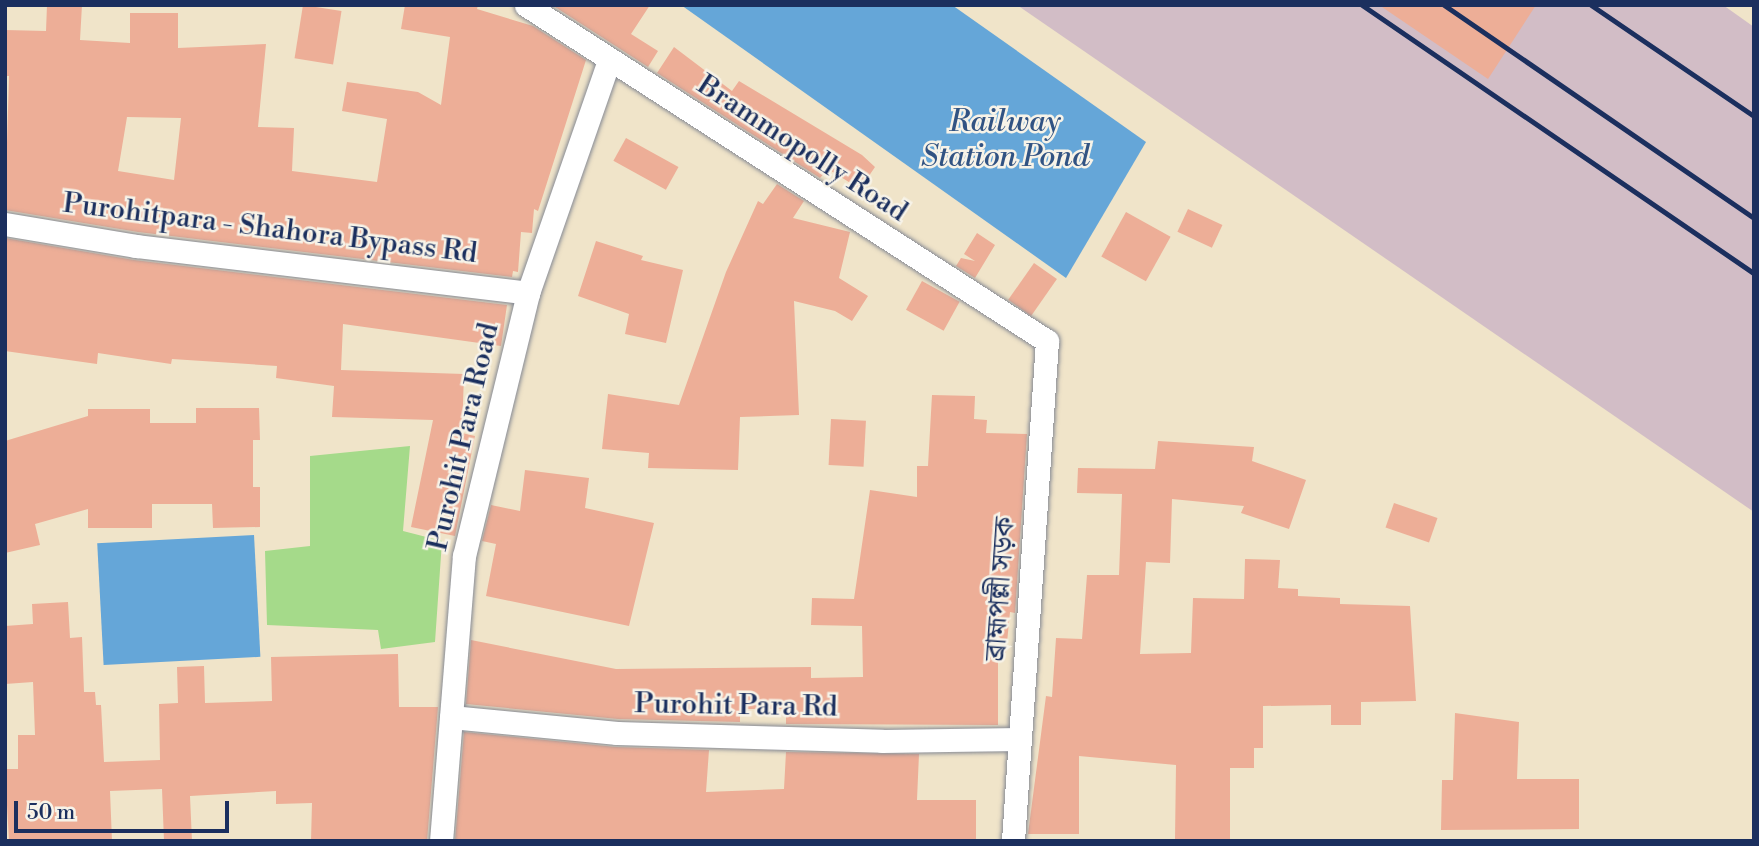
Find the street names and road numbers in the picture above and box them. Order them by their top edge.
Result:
street label: Brammopolly Road [691,69,913,229]
street label: Purohitpara - Shahora Bypass Rd [61,187,479,271]
street label: Purohit Para Road [421,320,507,554]
street label: ব্রাহ্মপল্লী সড়ক [979,516,1023,662]
street label: Purohit Para Rd [634,687,838,725]

